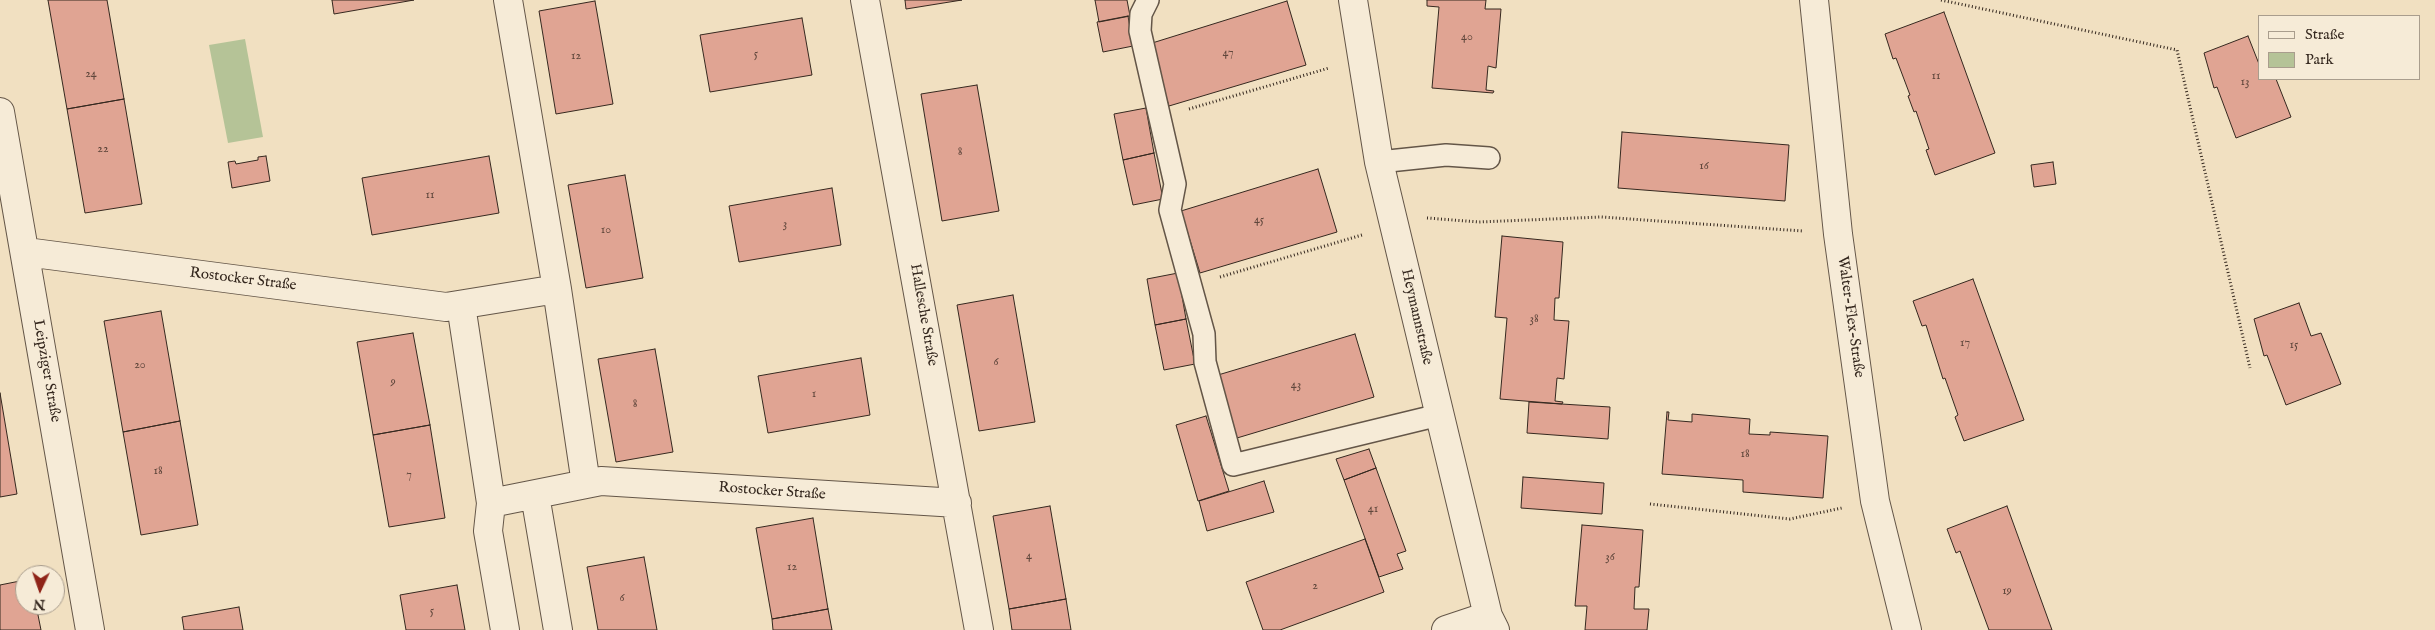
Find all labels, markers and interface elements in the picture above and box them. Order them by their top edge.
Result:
legend [2258,15,2420,80]
text: Straße [2305,25,2344,44]
house number: 40 [1461,31,1473,45]
house number: 47 [1222,47,1234,61]
house number: 5 [754,48,758,62]
house number: 12 [571,50,581,64]
text: Park [2305,50,2334,69]
house number: 24 [85,68,97,82]
house number: 11 [1932,70,1940,84]
house number: 13 [2241,76,2249,90]
house number: 22 [97,143,109,157]
house number: 8 [958,146,962,160]
house number: 16 [1699,160,1709,174]
house number: 11 [426,189,434,203]
house number: 45 [1254,214,1264,228]
house number: 3 [783,218,787,232]
house number: 10 [601,224,611,238]
street label: Walter-Flex-Straße [1833,255,1867,379]
street label: Hallesche Straße [905,262,941,368]
street label: Rostocker Straße [189,265,297,295]
street label: Heymannstraße [1396,267,1436,367]
house number: 38 [1529,313,1539,327]
street label: Leipziger Straße [28,318,64,424]
house number: 17 [1960,337,1970,351]
house number: 15 [2290,339,2298,353]
house number: 6 [993,356,999,370]
house number: 20 [134,359,146,373]
house number: 9 [390,376,396,390]
house number: 43 [1291,379,1301,393]
house number: 1 [812,388,816,402]
house number: 8 [633,398,637,412]
house number: 18 [1740,448,1750,462]
house number: 18 [153,465,163,479]
house number: 7 [406,469,412,483]
street label: Rostocker Straße [718,479,826,505]
house number: 41 [1368,503,1378,517]
house number: 4 [1026,550,1032,564]
house number: 36 [1605,551,1615,565]
house number: 12 [787,561,797,575]
north arrow [15,565,65,615]
house number: 2 [1312,580,1318,594]
house number: 19 [2002,585,2012,599]
house number: 6 [619,592,625,606]
text: N [33,595,46,613]
house number: 5 [430,605,434,619]

